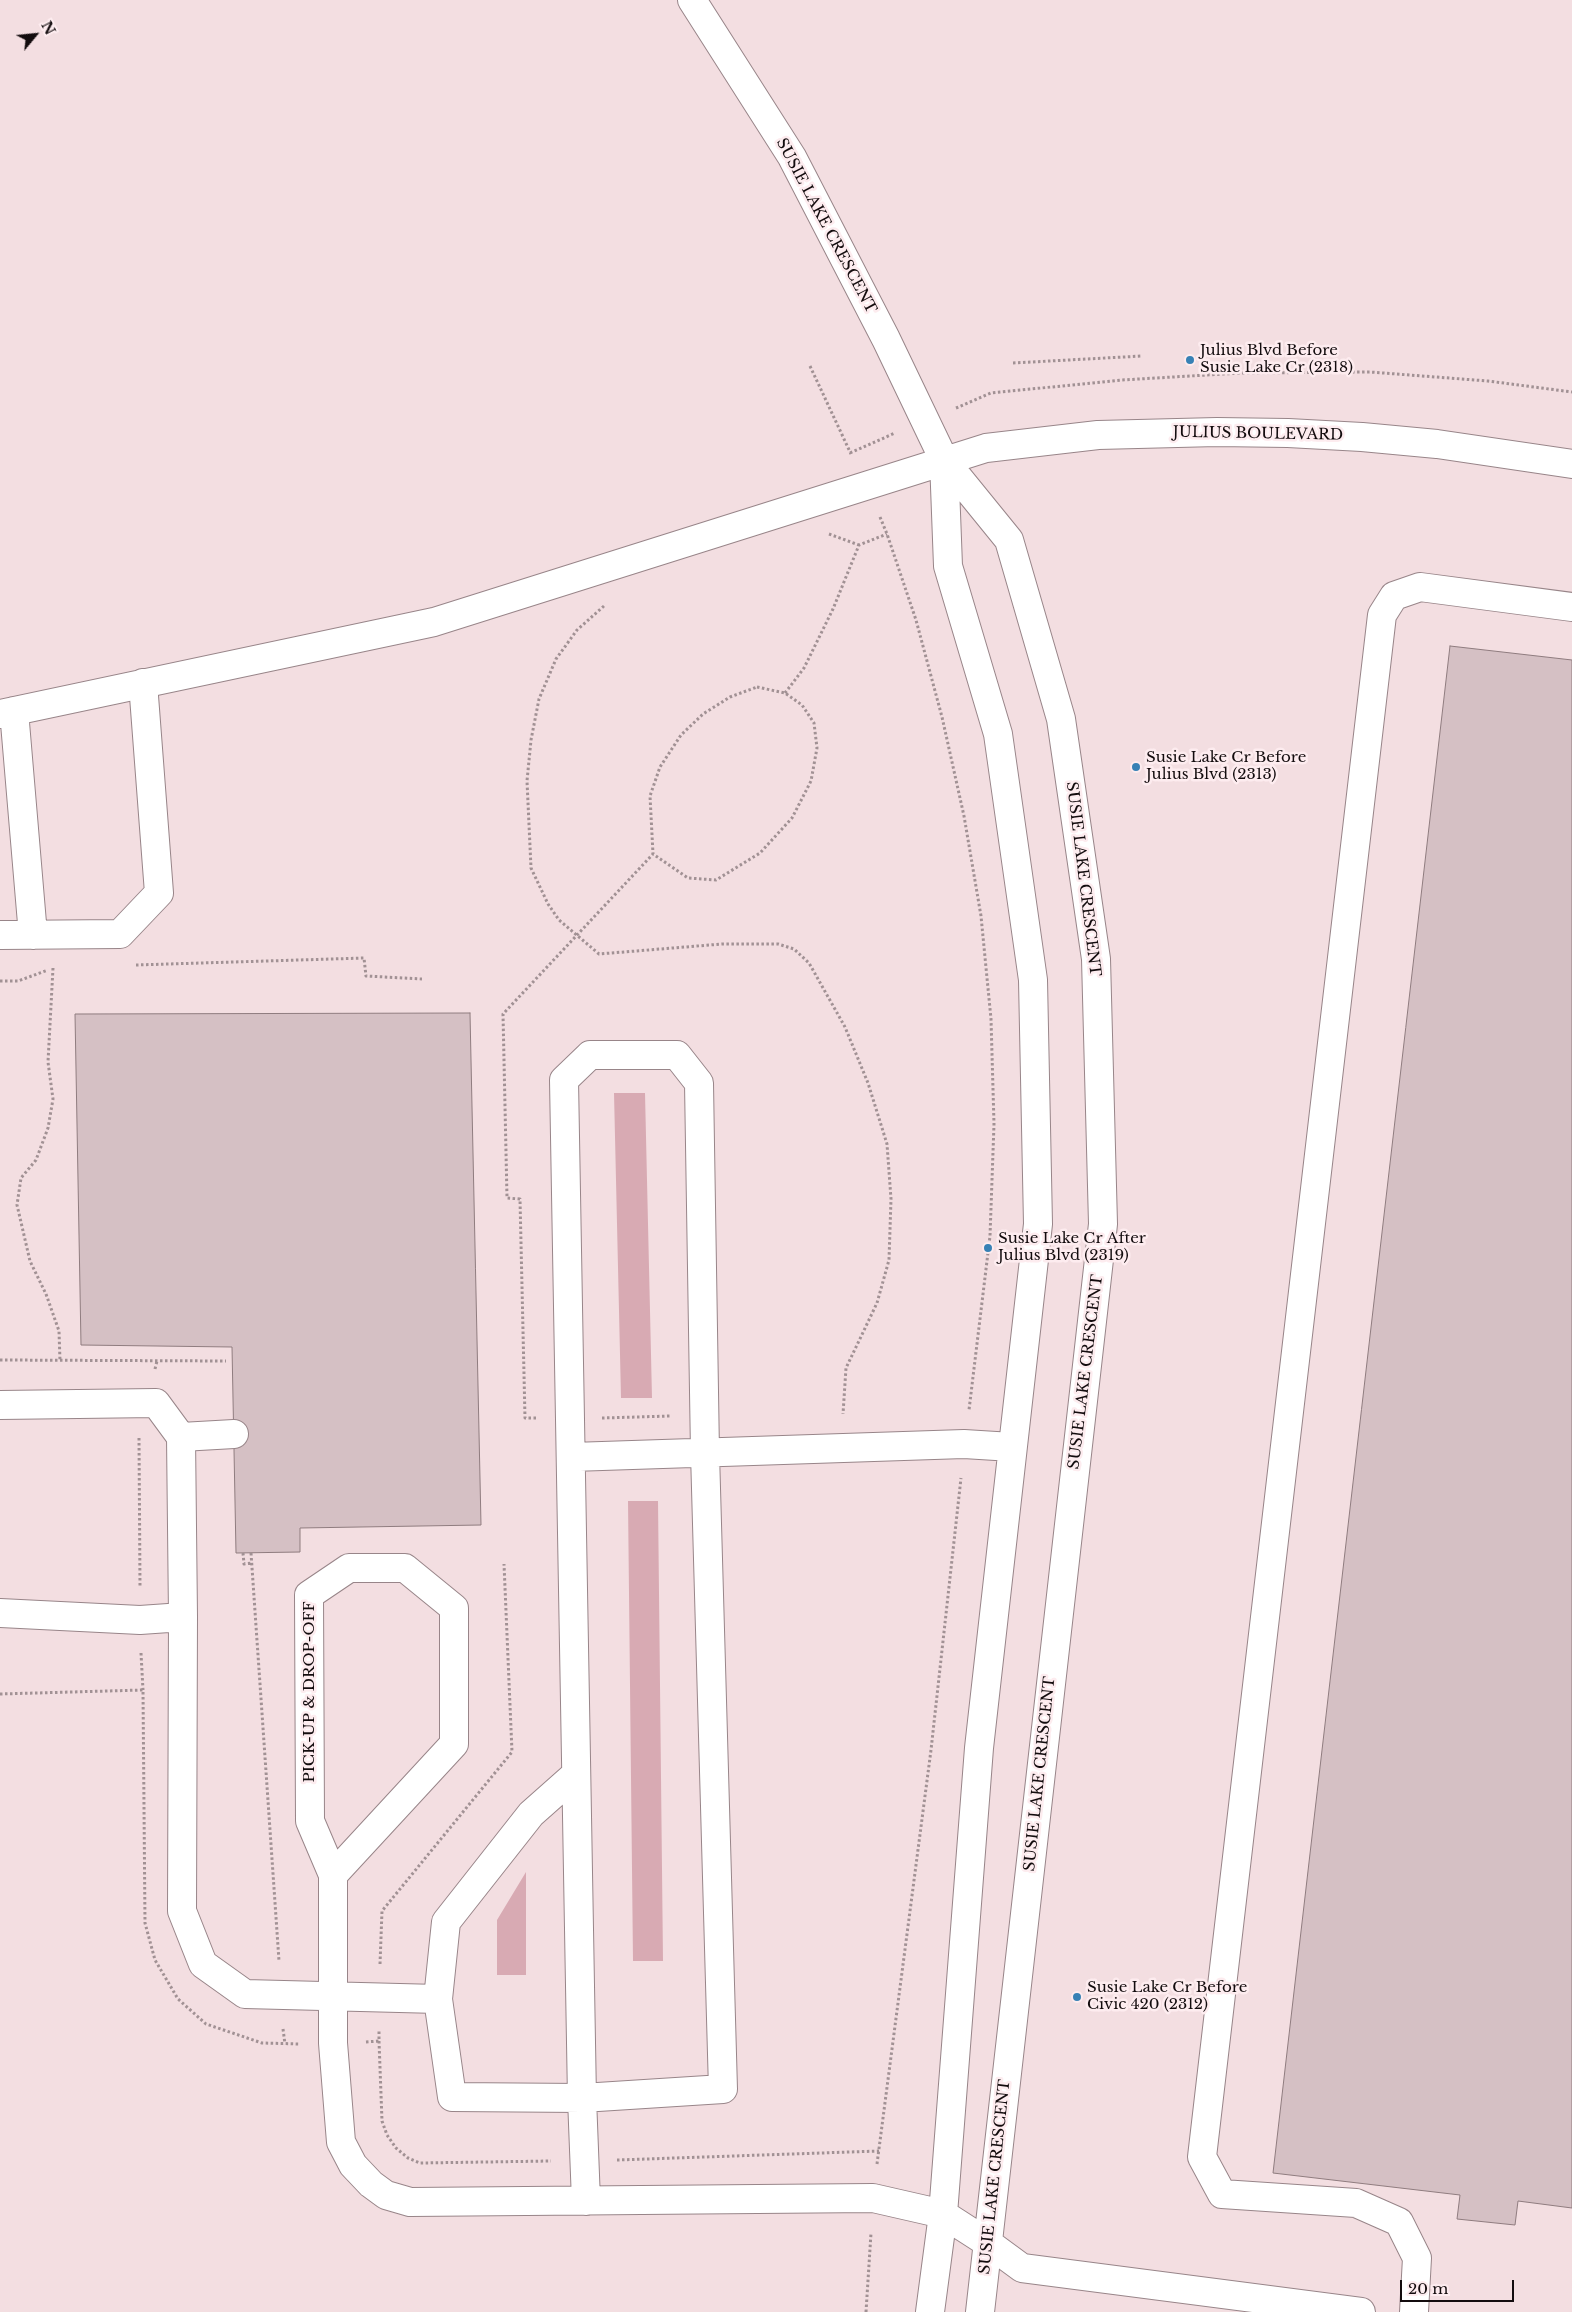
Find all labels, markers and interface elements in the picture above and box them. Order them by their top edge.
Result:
north arrow [10,10,60,60]
text: N [37,18,59,38]
street label: SUSIE LAKE CRESCENT [772,135,880,317]
place label: Julius Blvd Before Susie Lake Cr (2318) [1200,342,1353,377]
marker: Julius Blvd Before Susie Lake Cr (2318) [1184,354,1196,366]
street label: JULIUS BOULEVARD [1173,424,1343,444]
place label: Susie Lake Cr Before Julius Blvd (2313) [1146,749,1306,784]
marker: Susie Lake Cr Before Julius Blvd (2313) [1130,761,1142,773]
street label: SUSIE LAKE CRESCENT [1062,781,1104,977]
place label: Susie Lake Cr After Julius Blvd (2319) [998,1230,1146,1265]
marker: Susie Lake Cr After Julius Blvd (2319) [982,1242,994,1254]
street label: SUSIE LAKE CRESCENT [1065,1274,1107,1470]
street label: PICK-UP & DROP-OFF [301,1601,319,1783]
street label: SUSIE LAKE CRESCENT [1021,1676,1059,1872]
place label: Susie Lake Cr Before Civic 420 (2312) [1087,1979,1247,2014]
marker: Susie Lake Cr Before Civic 420 (2312) [1071,1991,1083,2003]
street label: SUSIE LAKE CRESCENT [976,2079,1014,2275]
scale bar [1402,2270,1516,2302]
text: 20 m [1408,2279,1448,2298]

